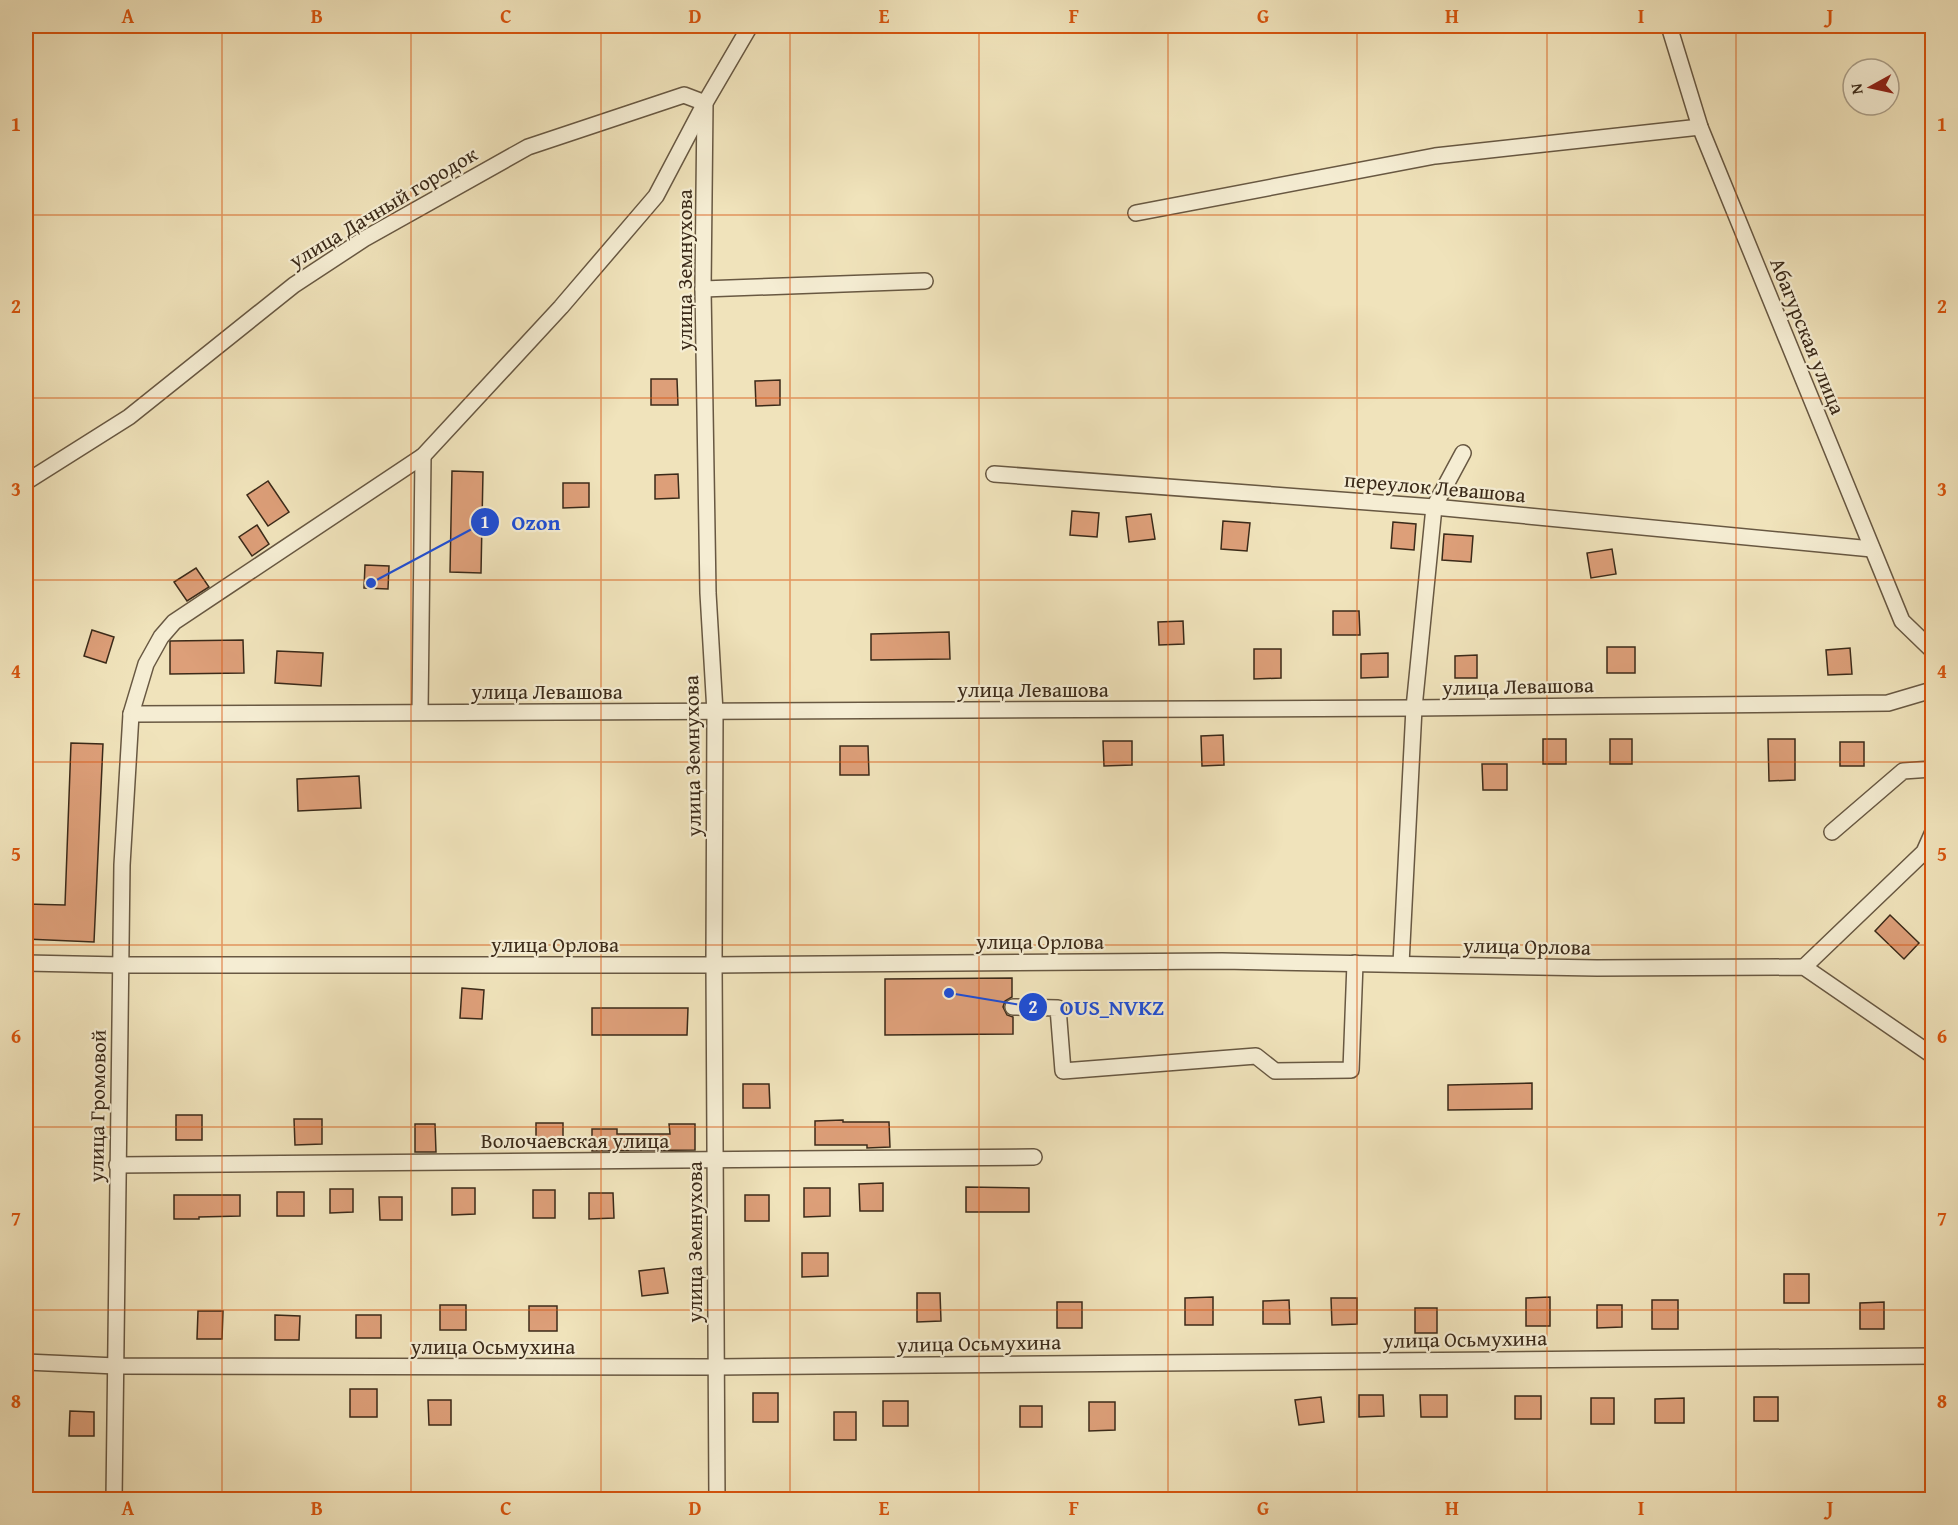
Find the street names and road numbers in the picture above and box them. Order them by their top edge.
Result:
street label: улица Дачный городок [282,138,483,276]
street label: улица Земнухова [669,189,700,352]
street label: Абагурская улица [1762,253,1854,419]
street label: переулок Левашова [1343,464,1527,510]
street label: улица Левашова [1441,669,1594,703]
street label: улица Левашова [956,674,1109,705]
street label: улица Земнухова [675,675,709,838]
street label: улица Левашова [470,676,623,707]
street label: улица Орлова [975,926,1104,957]
street label: улица Орлова [490,929,619,960]
street label: улица Орлова [1462,929,1591,963]
street label: улица Громовой [80,1029,114,1184]
street label: Волочаевская улица [481,1125,669,1156]
street label: улица Земнухова [679,1161,710,1324]
street label: улица Осьмухина [1382,1322,1547,1356]
street label: улица Осьмухина [896,1326,1061,1360]
street label: улица Осьмухина [410,1331,575,1362]

